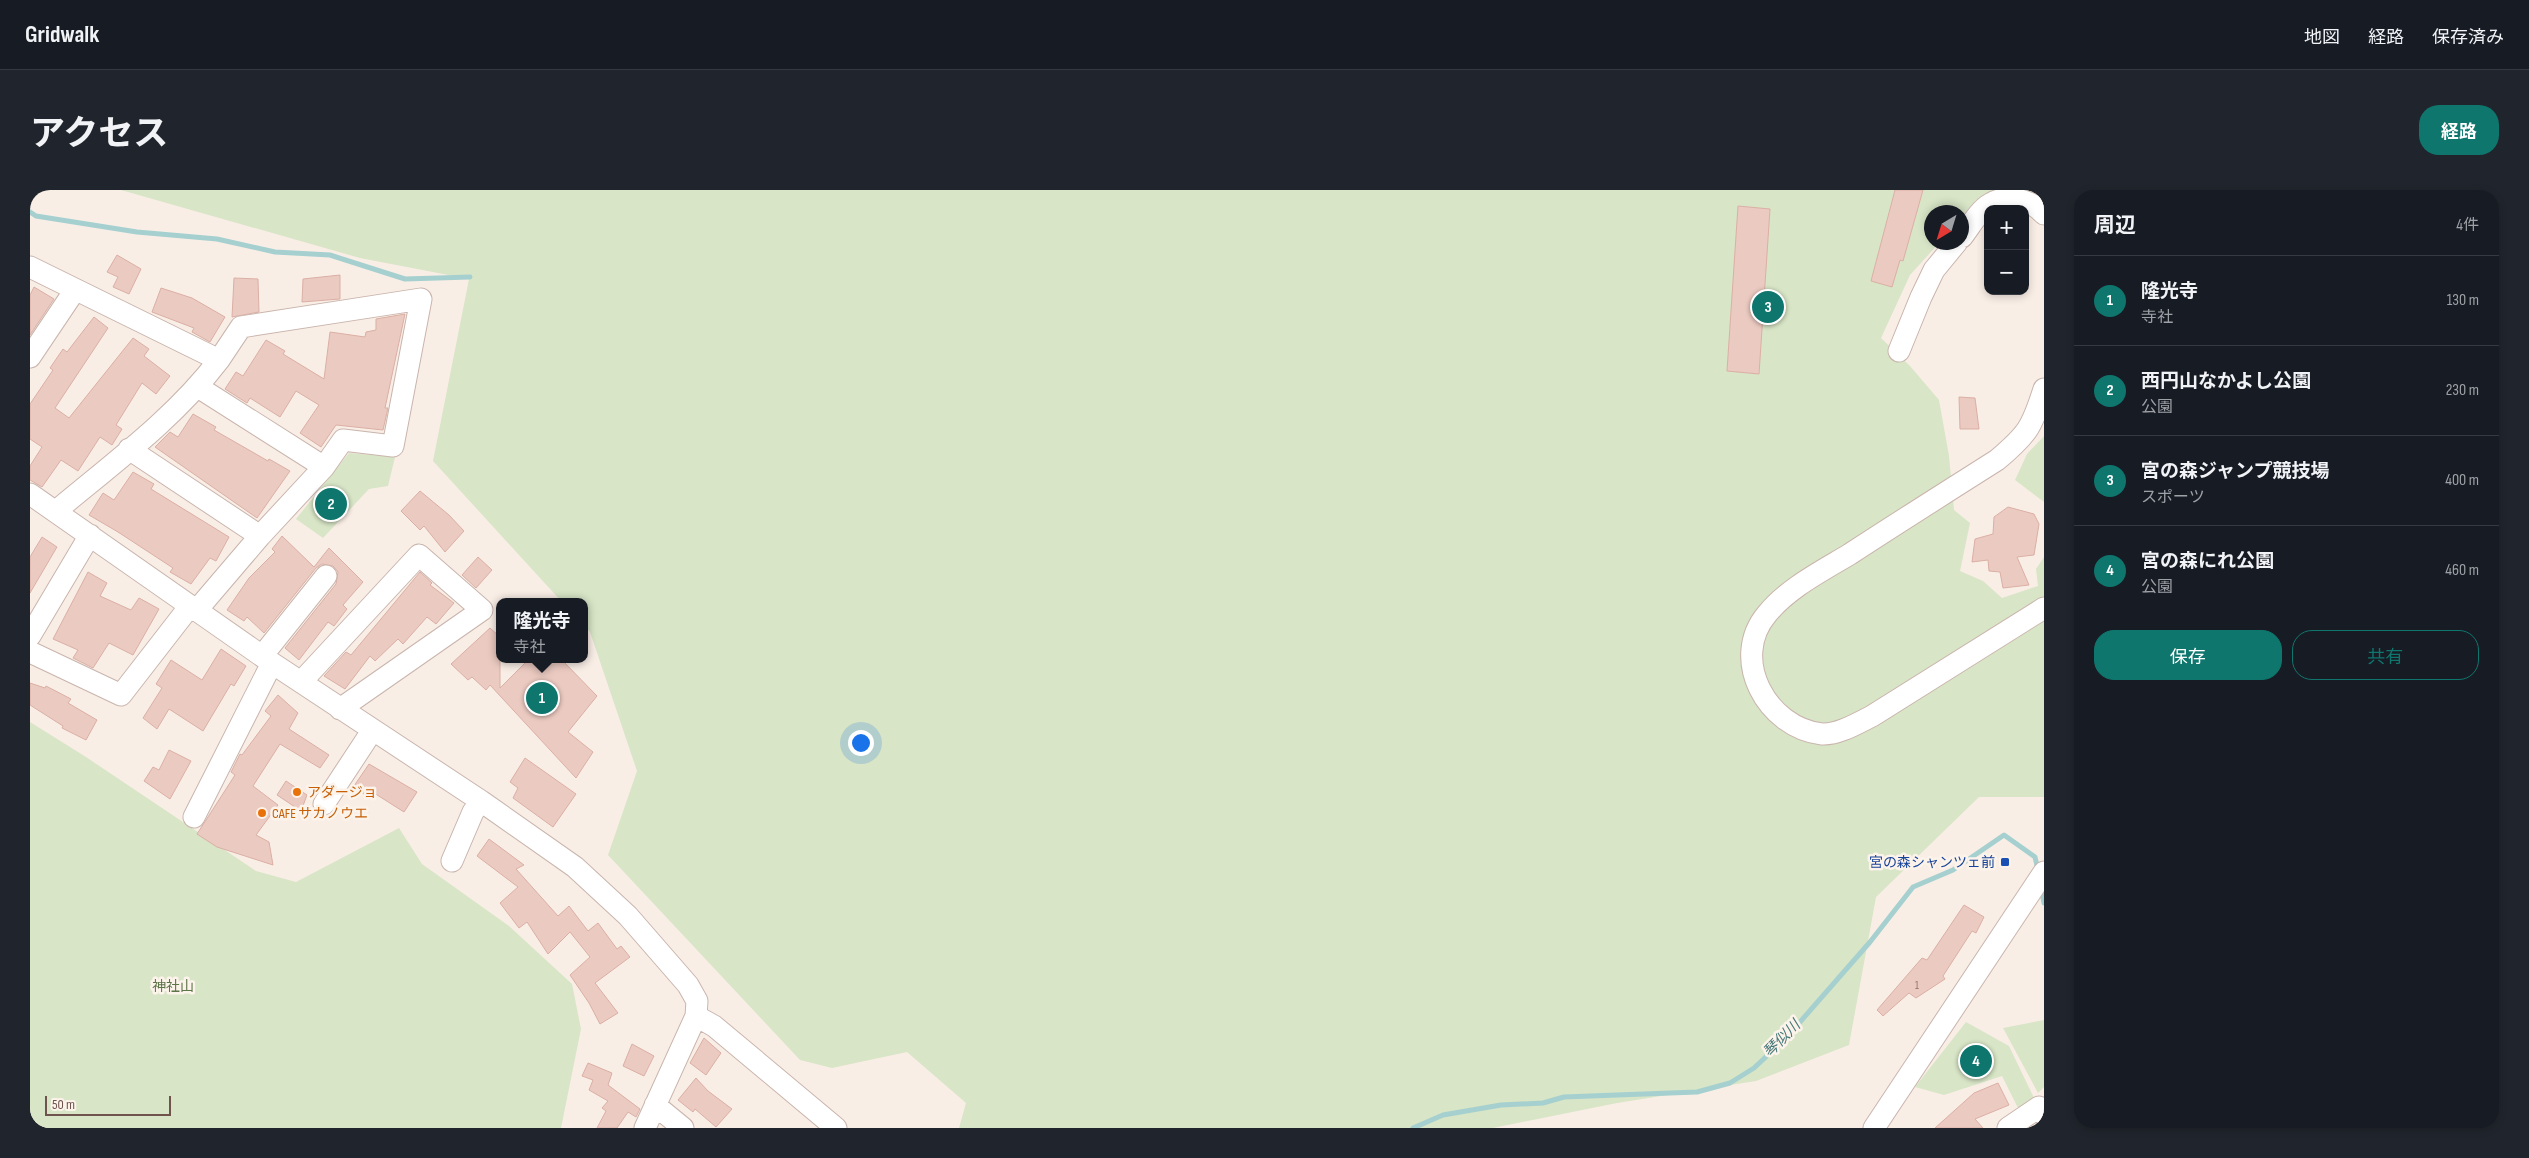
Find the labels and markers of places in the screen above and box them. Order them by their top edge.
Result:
pin: 3 [1752,288,1784,326]
pin: 2 [315,485,347,523]
pin: 1 [526,679,558,717]
place label: アダージョ [307,784,377,801]
marker: アダージョ [291,786,303,798]
place label: CAFE サカノウエ [272,805,368,822]
marker: CAFE サカノウエ [256,807,268,819]
place label: 宮の森シャンツェ前 [1869,854,1995,871]
marker: 宮の森シャンツェ前 [1999,856,2011,868]
pin: 4 [1960,1042,1992,1080]

